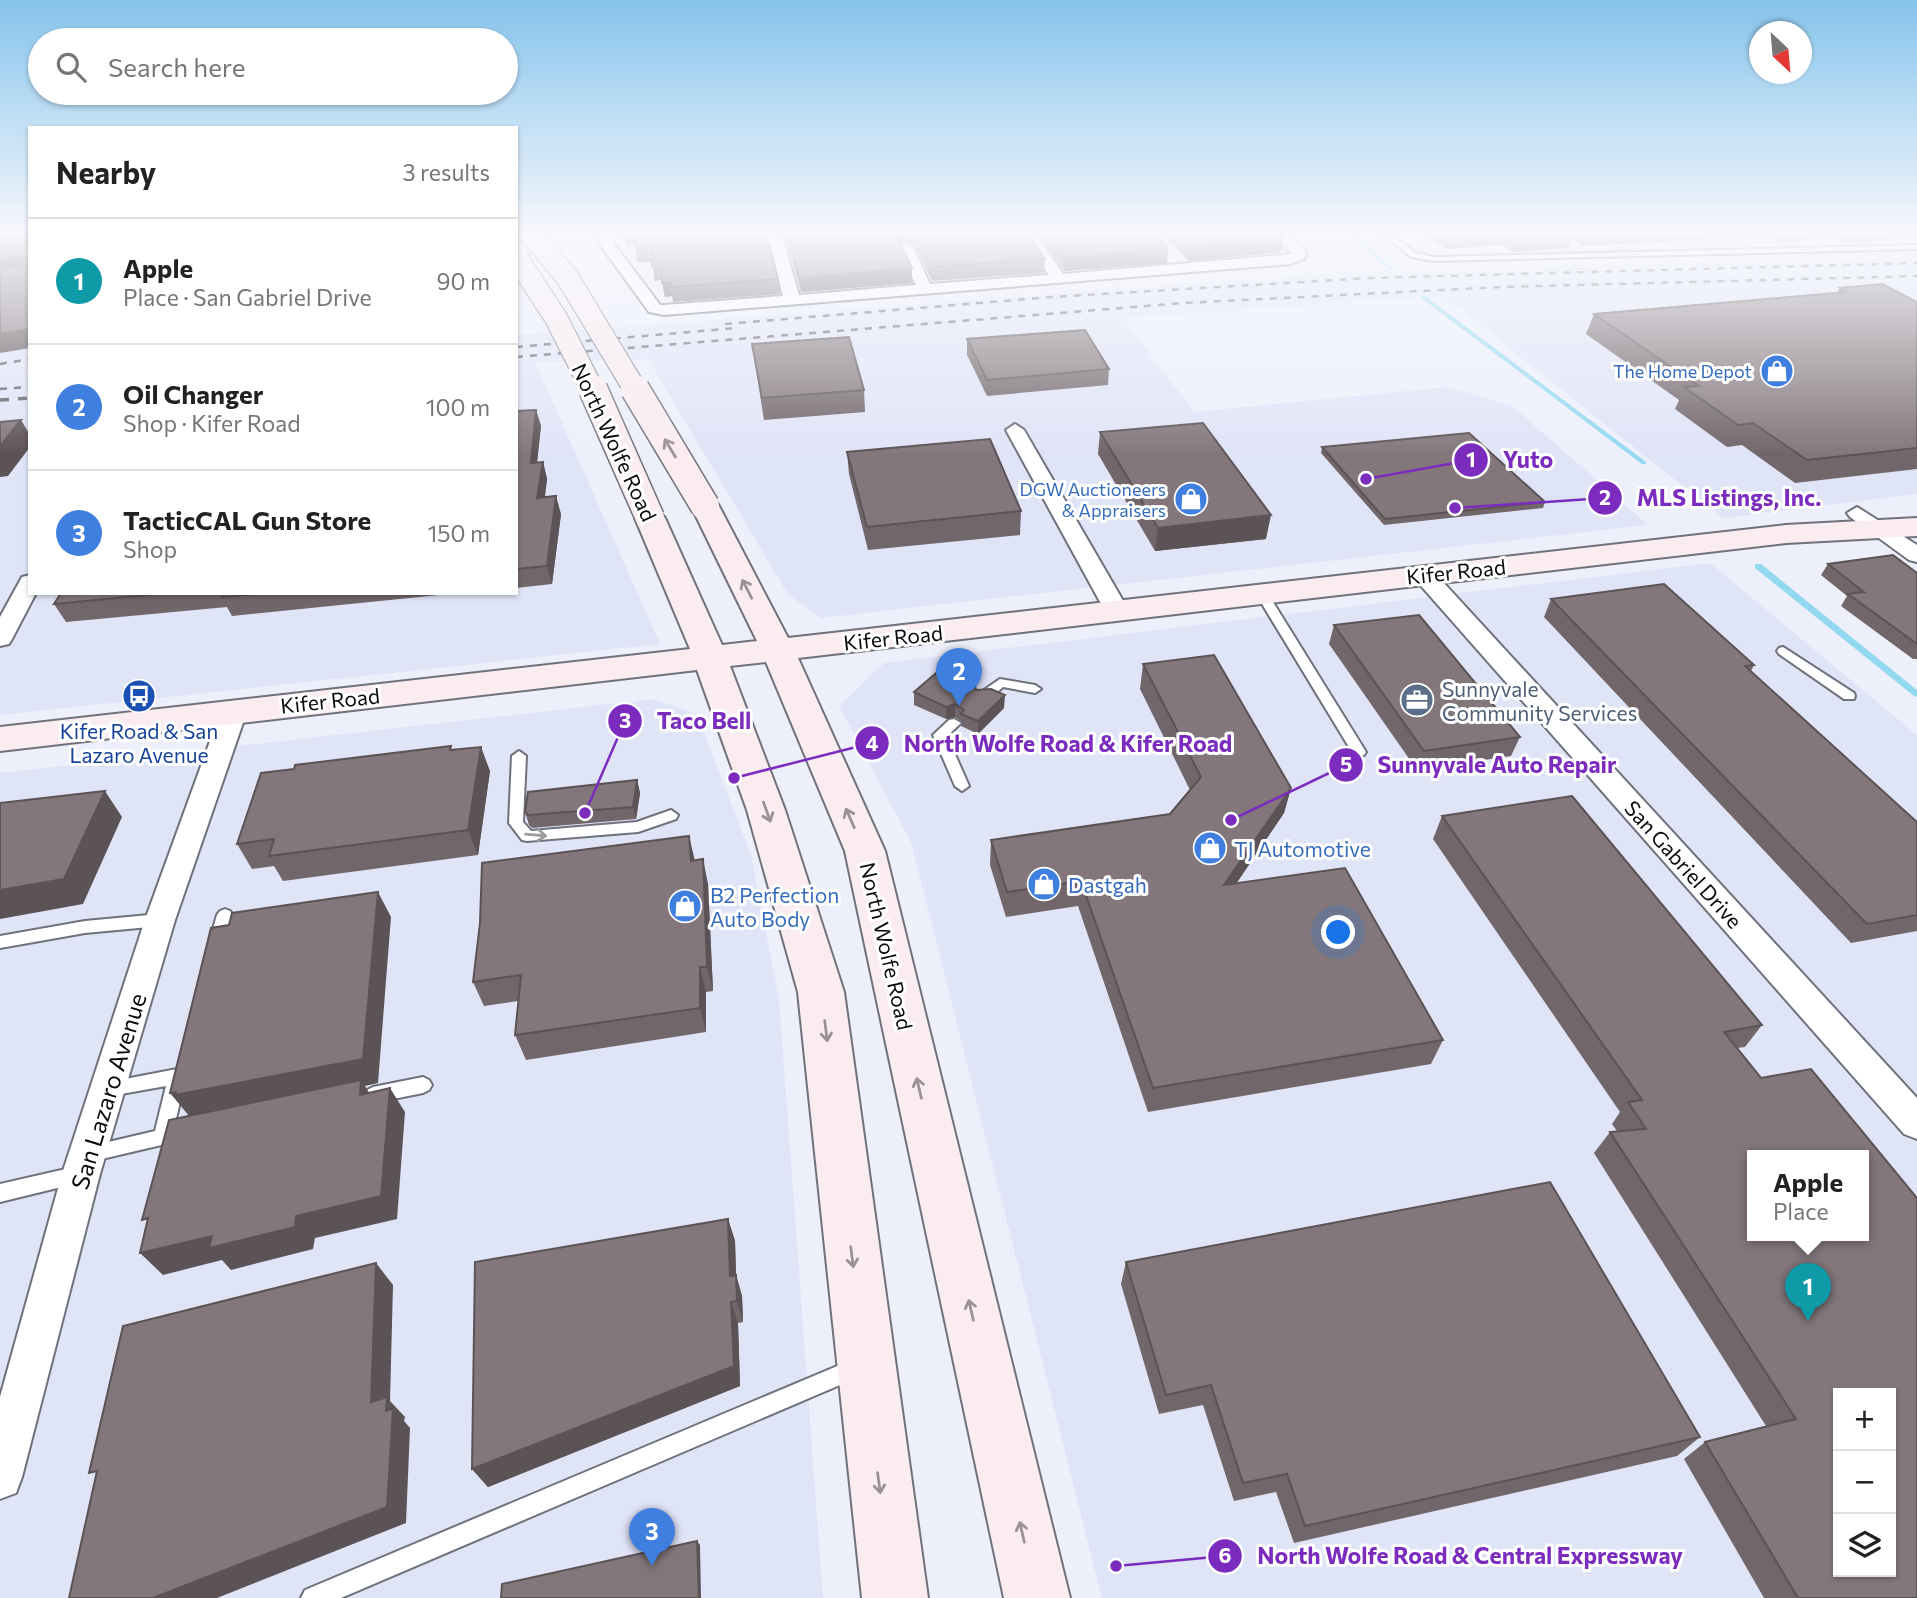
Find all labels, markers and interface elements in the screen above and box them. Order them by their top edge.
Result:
north arrow [1749,21,1812,84]
search box [28,28,518,105]
icon: search [52,48,90,86]
text: Search here [108,51,246,82]
text: Nearby [56,153,156,190]
text: 3 results [403,158,490,186]
text: Apple [123,252,193,283]
text: 1 [74,267,84,295]
text: 90 m [437,267,490,295]
text: Place · San Gabriel Drive [123,283,372,311]
shop icon: The Home Depot [1758,352,1796,390]
street label: North Wolfe Road [567,359,663,525]
place label: The Home Depot [1613,360,1752,382]
text: Oil Changer [123,378,263,409]
text: 2 [72,393,86,421]
text: 100 m [426,393,490,421]
text: Shop · Kifer Road [123,409,301,437]
callout: Yuto [1454,438,1567,482]
one-way arrow [663,439,677,459]
text: Yuto [1503,445,1553,473]
text: 1 [1466,446,1476,471]
callout: MLS Listings, Inc. [1588,476,1835,520]
place label: DGW Auctioneers & Appraisers [1019,478,1166,521]
shop icon: DGW Auctioneers & Appraisers [1172,480,1210,518]
text: MLS Listings, Inc. [1637,483,1821,511]
text: 2 [1599,484,1611,509]
text: TacticCAL Gun Store [123,504,371,535]
text: 3 [72,519,86,547]
text: 150 m [427,519,490,547]
text: Shop [123,535,177,563]
street label: Kifer Road [1405,553,1507,589]
one-way arrow [739,579,753,600]
street label: Kifer Road [842,619,944,655]
pin: 2 [936,648,982,706]
place label: Sunnyvale Community Services [1442,676,1637,725]
bus stop icon: Kifer Road & San Lazaro Avenue [120,677,158,715]
office icon: Sunnyvale Community Services [1398,681,1436,719]
street label: Kifer Road [279,682,381,718]
callout: Taco Bell [608,699,765,743]
text: Taco Bell [657,706,751,734]
text: 3 [619,707,631,732]
place label: Kifer Road & San Lazaro Avenue [60,718,218,767]
callout: North Wolfe Road & Kifer Road [855,721,1246,765]
text: North Wolfe Road & Kifer Road [904,729,1232,757]
text: 4 [866,730,879,755]
callout: Sunnyvale Auto Repair [1328,743,1630,787]
text: Sunnyvale Auto Repair [1377,750,1617,778]
text: 5 [1340,751,1352,776]
street label: San Gabriel Drive [1620,795,1748,933]
one-way arrow [762,800,774,822]
one-way arrow [843,808,856,829]
one-way arrow [524,829,547,842]
shop icon: TJ Automotive [1191,829,1229,867]
place label: TJ Automotive [1234,836,1371,861]
street label: North Wolfe Road [856,860,918,1032]
shop icon: Dastgah [1025,865,1063,903]
place label: Dastgah [1068,872,1147,897]
place label: B2 Perfection Auto Body [710,882,839,931]
shop icon: B2 Perfection Auto Body [666,887,704,925]
your location [1321,915,1355,949]
street label: San Lazaro Avenue [64,989,152,1193]
one-way arrow [820,1019,833,1042]
one-way arrow [912,1077,926,1100]
popup [1747,1150,1869,1241]
text: Apple [1773,1166,1843,1197]
text: Place [1773,1197,1829,1225]
one-way arrow [846,1245,859,1268]
pin: 1 [1785,1263,1831,1321]
one-way arrow [963,1299,977,1322]
map controls [1833,1388,1896,1577]
button: + [1833,1388,1896,1451]
button: − [1833,1451,1896,1514]
one-way arrow [873,1471,886,1494]
pin: 3 [629,1508,675,1566]
button: layers [1833,1514,1896,1577]
one-way arrow [1014,1521,1027,1543]
callout: North Wolfe Road & Central Expressway [1208,1534,1696,1578]
text: North Wolfe Road & Central Expressway [1257,1541,1683,1569]
text: 6 [1219,1542,1232,1567]

